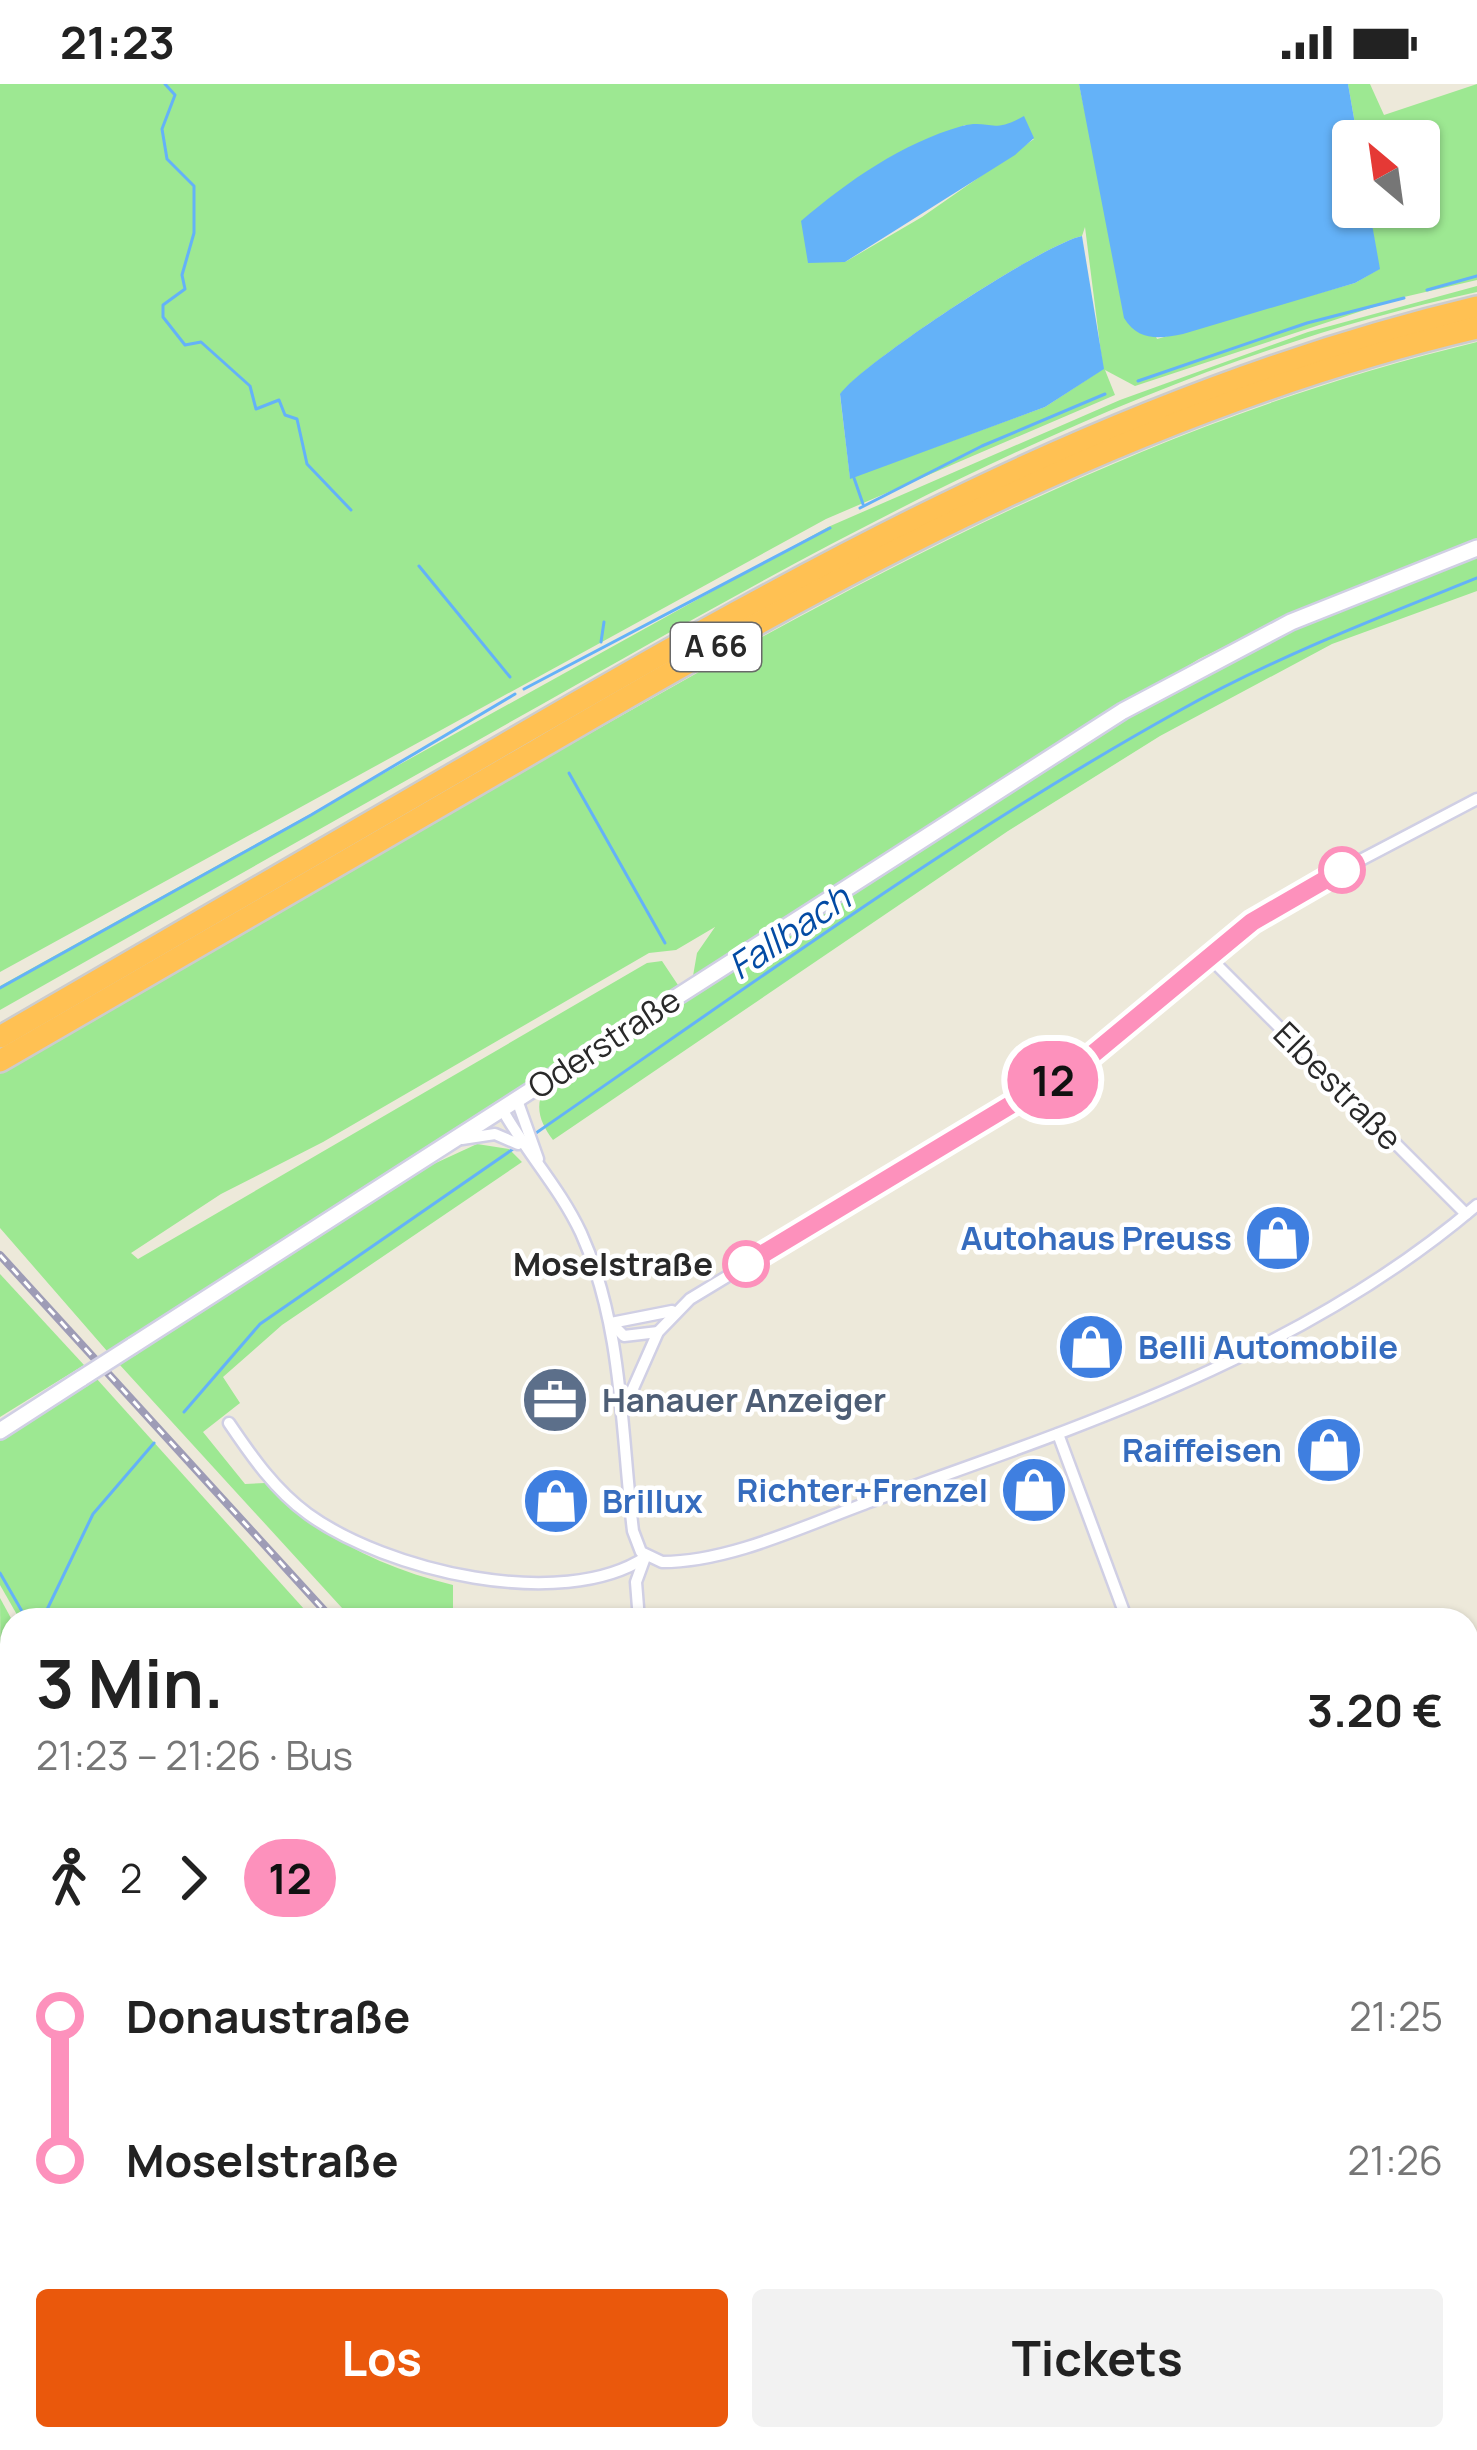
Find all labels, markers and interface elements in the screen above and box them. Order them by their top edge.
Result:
text: 21:23 [60,11,175,73]
north arrow [1332,120,1440,228]
map controls [1332,120,1440,228]
road number: A 66 [671,623,761,671]
unlabelled marker [1320,848,1364,892]
water label: Fallbach [718,872,860,990]
street label: Oderstraße [519,977,689,1109]
street label: Elbestraße [1264,1012,1412,1160]
line badge: 12 [999,1041,1107,1119]
text: 12 [1031,1051,1075,1109]
shop icon: Autohaus Preuss [1243,1203,1313,1273]
place label: Autohaus Preuss [961,1215,1232,1260]
place label: Moselstraße [513,1241,713,1286]
marker: Moselstraße [724,1242,768,1286]
shop icon: Belli Automobile [1056,1312,1126,1382]
place label: Belli Automobile [1138,1324,1398,1369]
office icon: Hanauer Anzeiger [520,1365,590,1435]
place label: Hanauer Anzeiger [602,1377,886,1422]
shop icon: Raiffeisen [1294,1415,1364,1485]
place label: Raiffeisen [1122,1427,1282,1472]
shop icon: Richter+Frenzel [999,1455,1069,1525]
shop icon: Brillux [521,1466,591,1536]
place label: Richter+Frenzel [737,1467,988,1512]
place label: Brillux [602,1478,703,1523]
text: 3 Min. [36,1638,224,1728]
text: 3.20 € [1307,1679,1443,1741]
text: 21:23 – 21:26 · Bus [36,1728,353,1782]
icon: walk [36,1845,102,1911]
icon: forward [160,1845,226,1911]
text: 12 [268,1849,312,1907]
text: 2 [120,1851,142,1905]
text: Donaustraße [126,1985,410,2047]
text: 21:25 [1349,1989,1443,2043]
text: Moselstraße [126,2129,399,2191]
text: 21:26 [1347,2133,1443,2187]
button: Los [36,2289,728,2427]
button: Tickets [752,2289,1443,2427]

